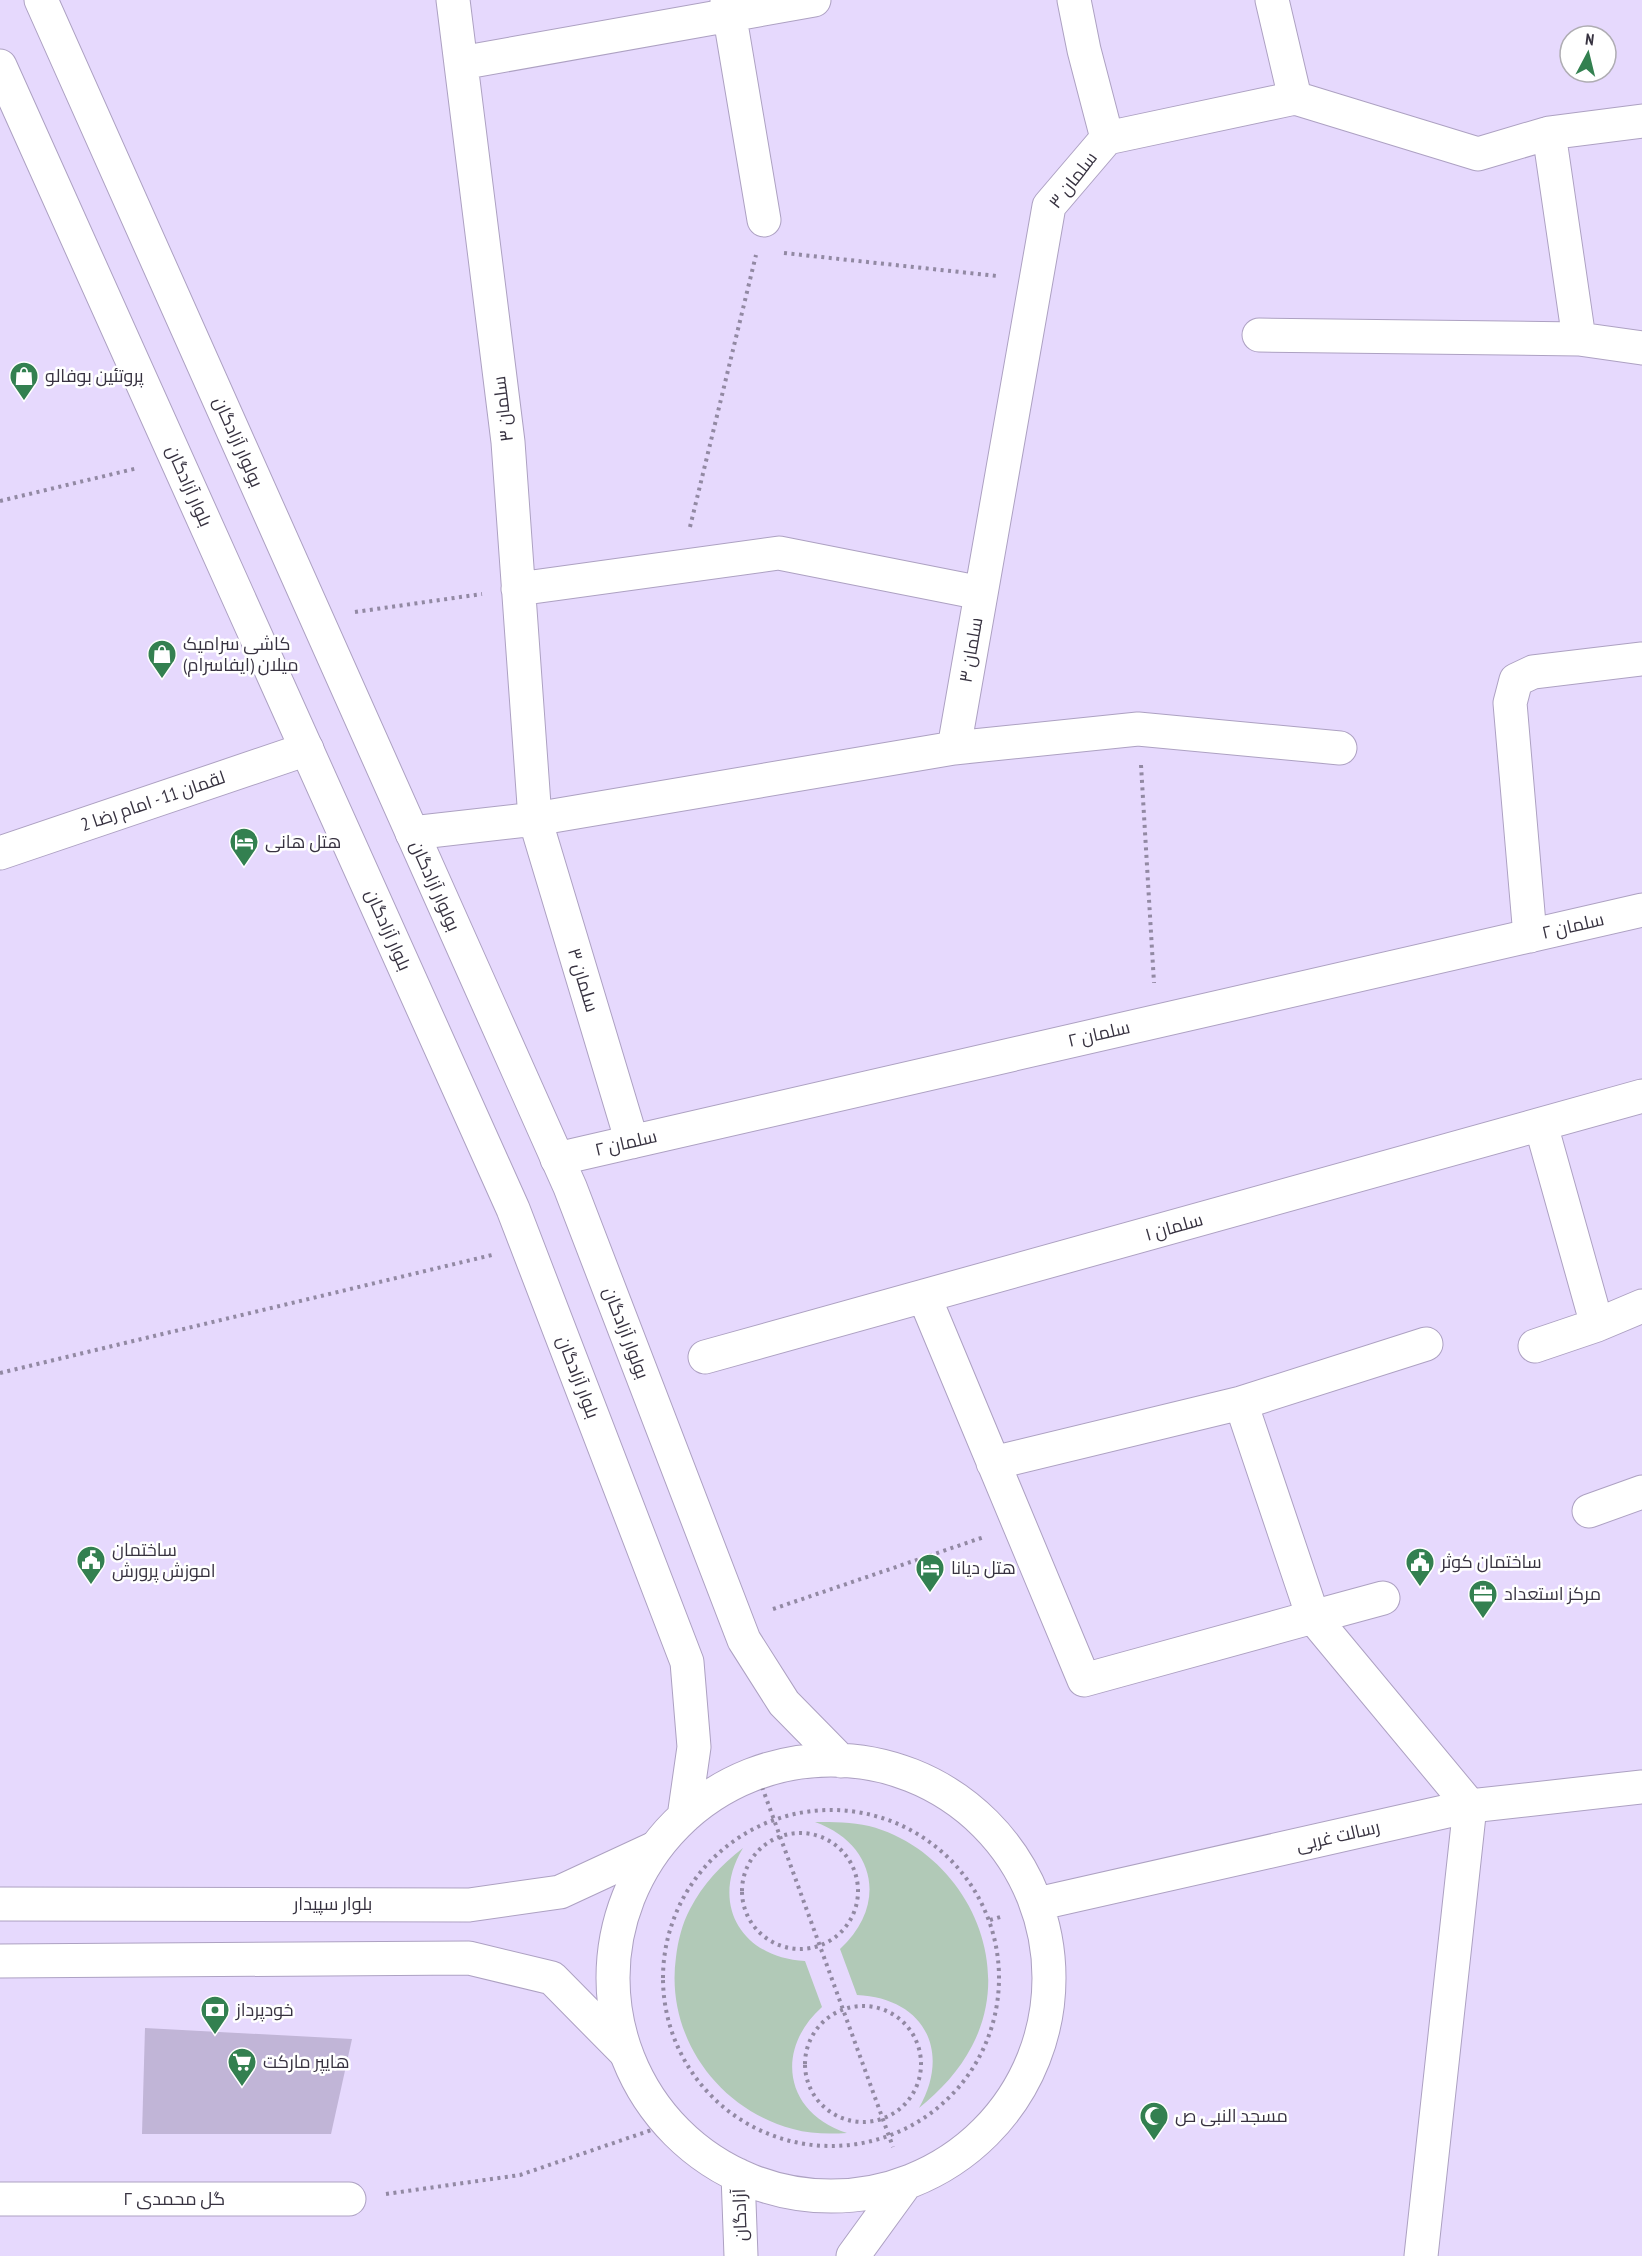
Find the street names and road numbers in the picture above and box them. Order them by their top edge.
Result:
street label: سلمان ۳ [1043,147,1102,213]
street label: سلمان ۳ [487,375,518,443]
street label: بولوار آزادگان [208,393,269,491]
street label: بلوار آزادگان [161,442,218,530]
street label: سلمان ۳ [953,615,988,684]
street label: لقمان 11 - امام رضا 2 [78,765,228,837]
street label: بولوار آزادگان [405,837,466,935]
street label: بلوار آزادگان [360,886,417,974]
street label: سلمان ۲ [1540,907,1606,944]
street label: سلمان ۳ [563,945,604,1015]
street label: سلمان ۲ [1066,1015,1132,1052]
street label: سلمان ۲ [593,1124,659,1161]
street label: سلمان ۱ [1142,1207,1206,1246]
street label: بولوار آزادگان [598,1284,654,1382]
street label: بلوار آزادگان [552,1332,605,1421]
street label: رسالت غربی [1294,1815,1382,1856]
street label: بلوار سپیدار [293,1892,372,1915]
street label: گل محمدی ۲ [123,2187,225,2210]
street label: آزادگان [727,2188,752,2242]

